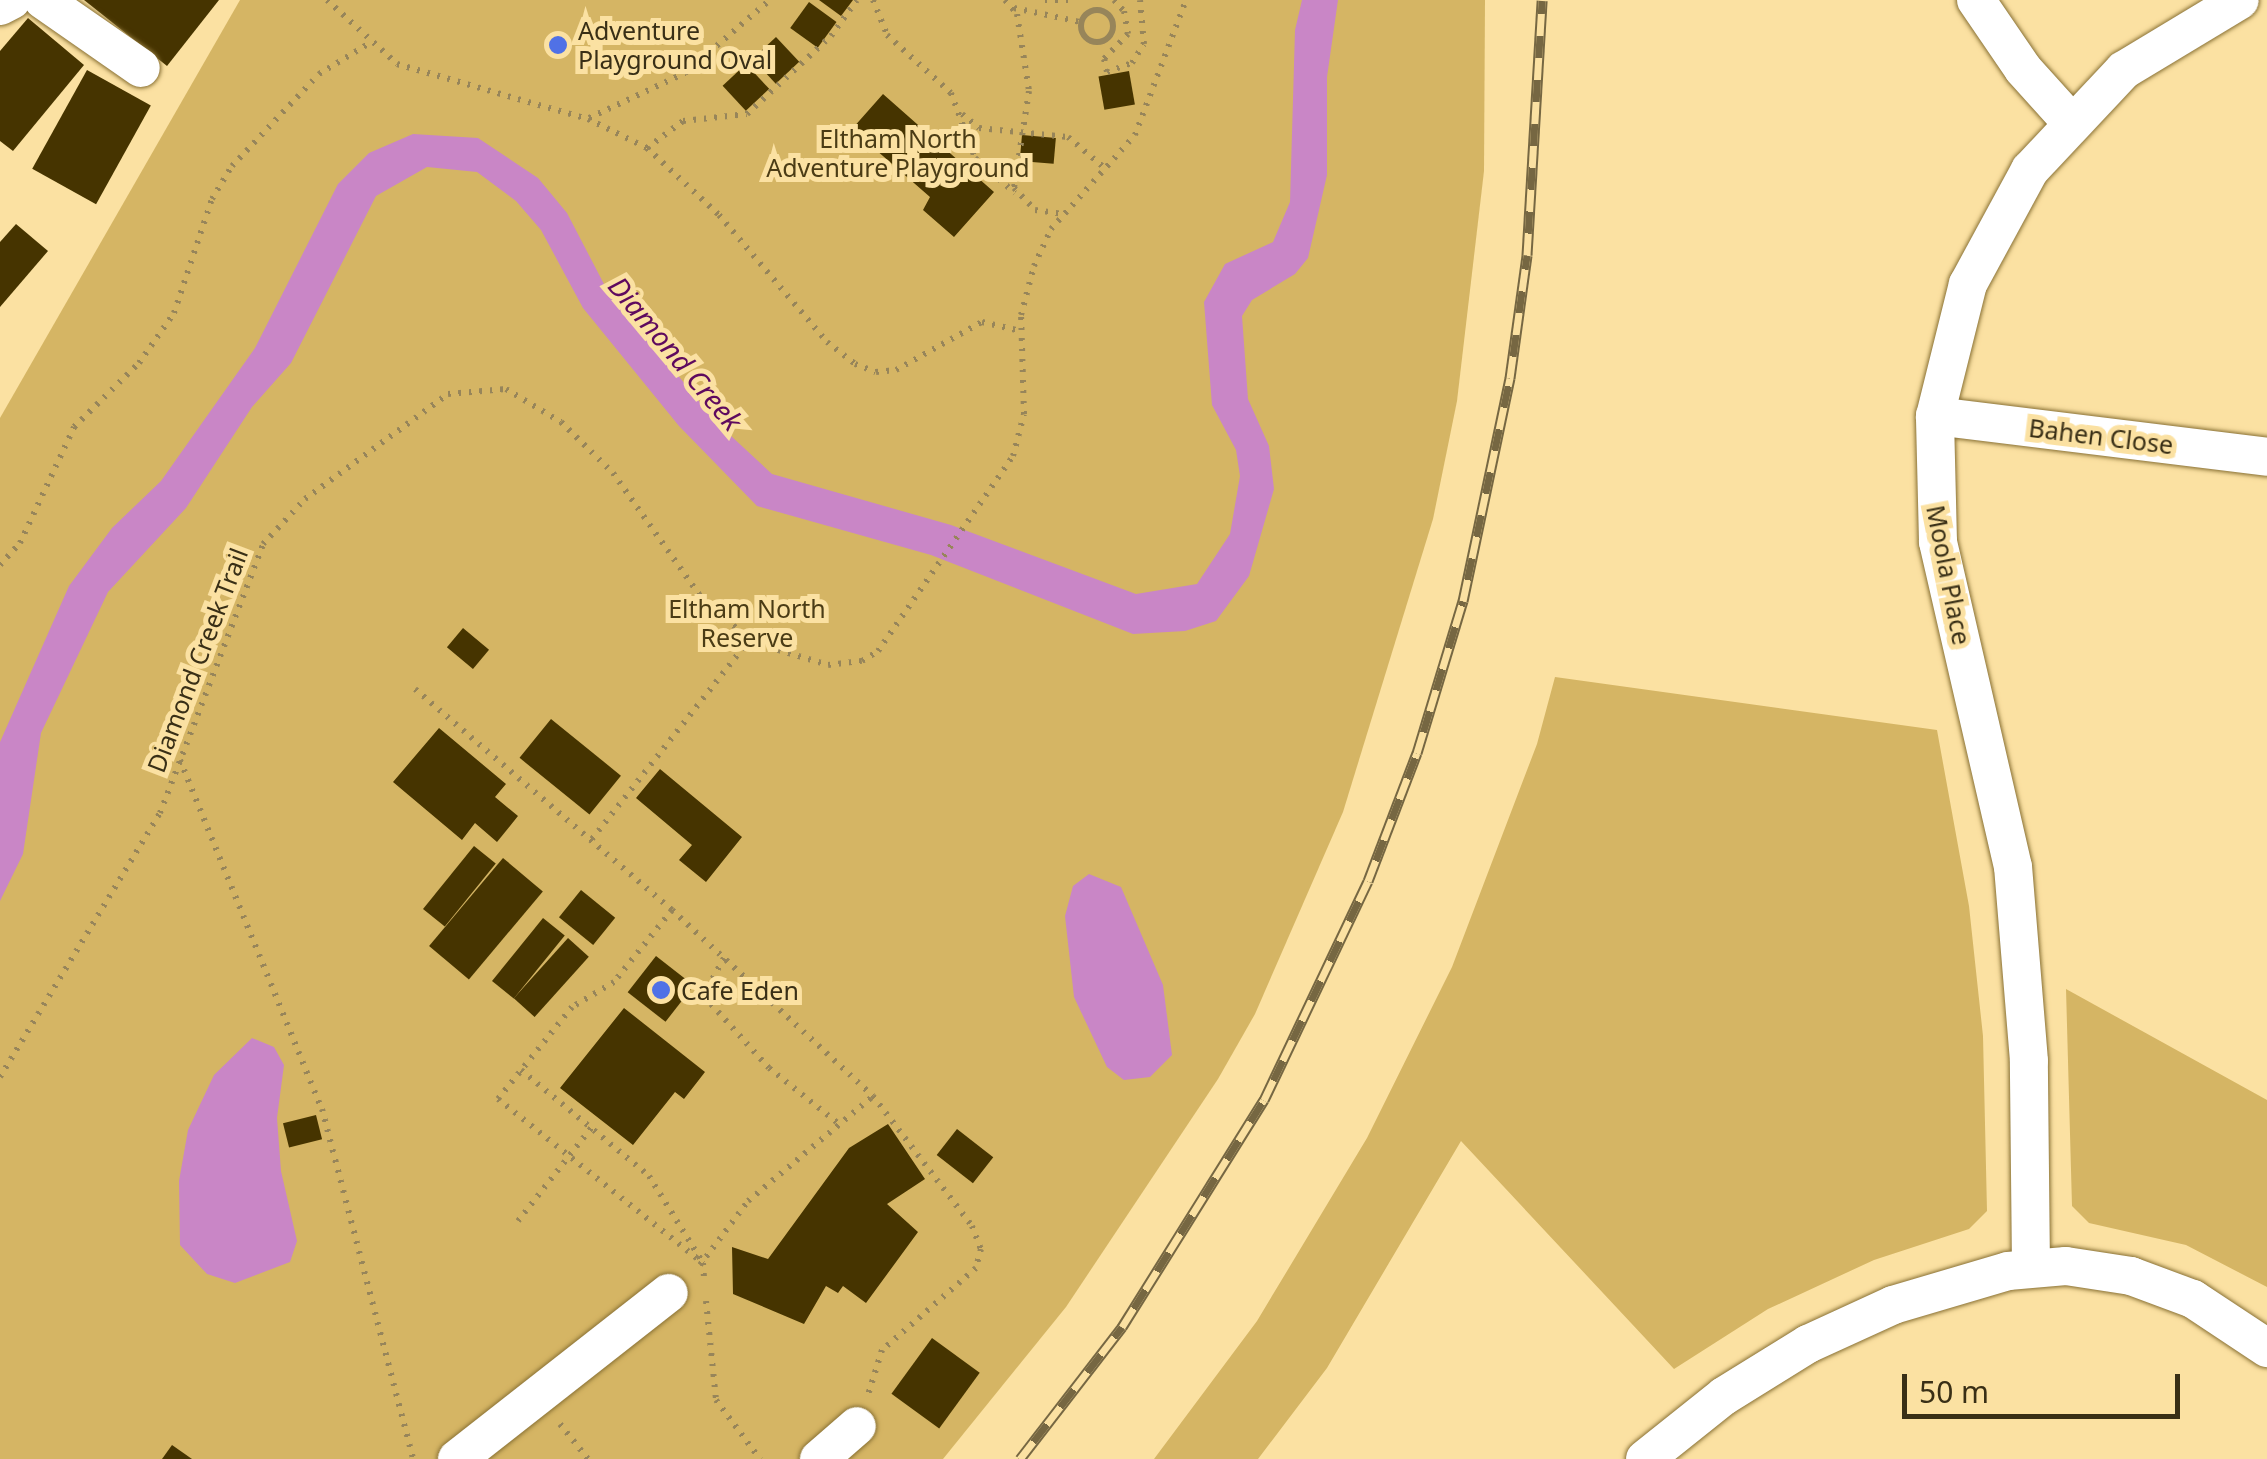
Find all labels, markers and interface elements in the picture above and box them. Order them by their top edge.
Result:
place label: Adventure Playground Oval [578,16,772,75]
marker: Adventure Playground Oval [547,34,569,56]
park label: Eltham North Adventure Playground [766,124,1030,183]
water label: Diamond Creek [602,269,750,437]
street label: Bahen Close [2027,412,2175,460]
street label: Moola Place [1921,503,1977,647]
street label: Diamond Creek Trail [140,544,254,776]
park label: Eltham North Reserve [668,594,826,653]
place label: Cafe Eden [681,975,799,1005]
marker: Cafe Eden [650,979,672,1001]
scale bar [1907,1354,2184,1416]
text: 50 m [1919,1371,1989,1412]

